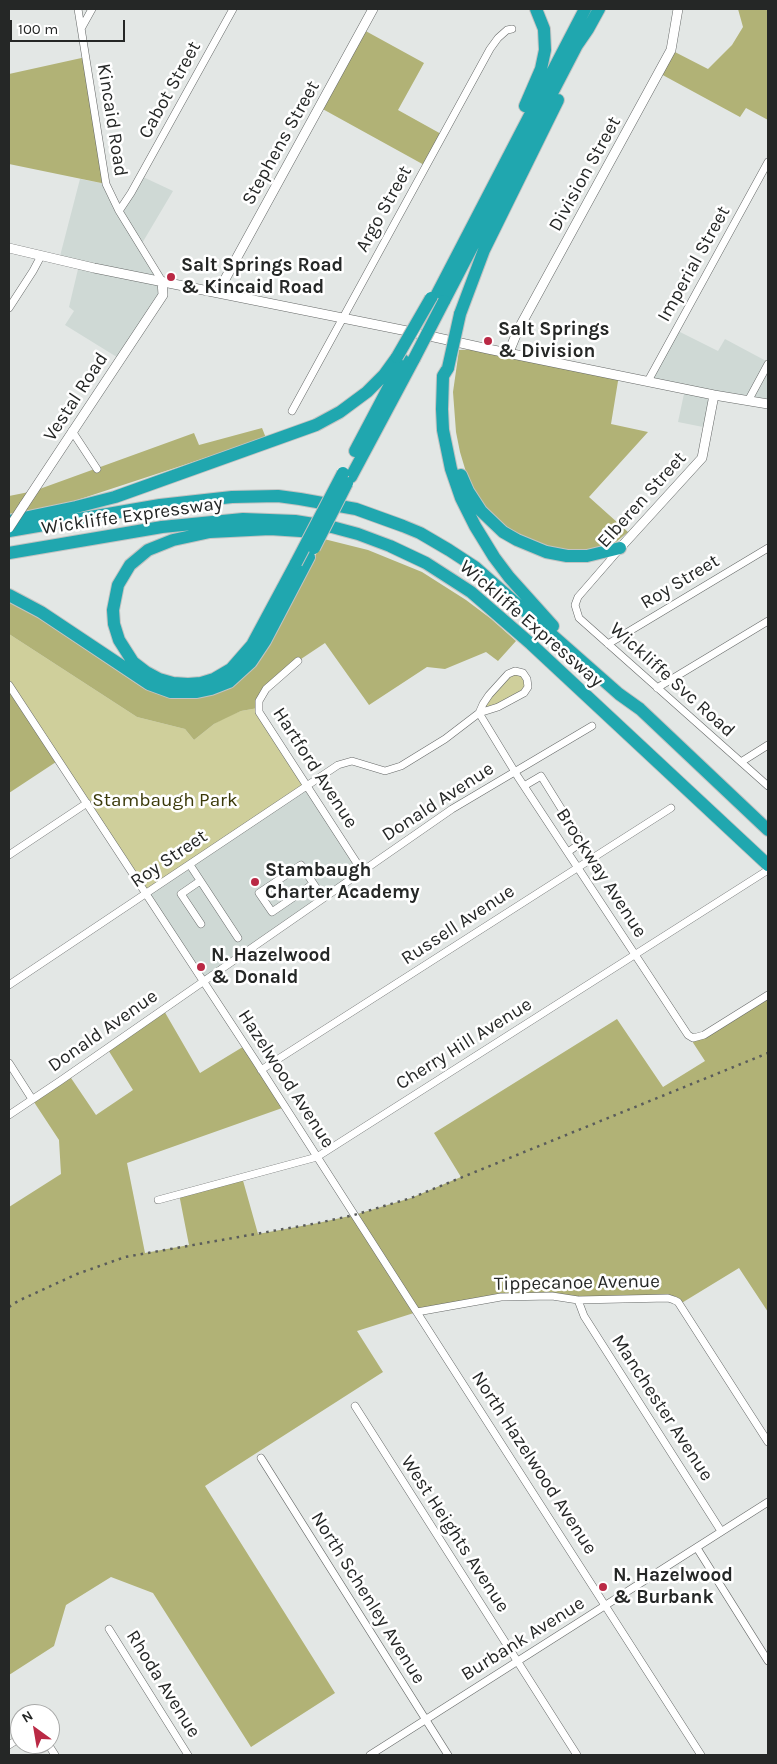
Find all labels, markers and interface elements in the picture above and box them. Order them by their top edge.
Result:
scale bar [12,10,128,42]
text: 100 m [18,20,58,38]
street label: Cabot Street [134,37,206,143]
street label: Kincaid Road [92,62,132,178]
street label: Stephens Street [237,77,325,209]
street label: Division Street [544,113,626,235]
street label: Argo Street [351,162,417,256]
street label: Imperial Street [653,202,735,326]
place label: Salt Springs Road & Kincaid Road [181,255,343,299]
marker: Salt Springs Road & Kincaid Road [165,271,177,283]
place label: Salt Springs & Division [498,319,610,363]
marker: Salt Springs & Division [482,335,494,347]
street label: Vestal Road [39,348,113,446]
street label: Elberen Street [593,447,691,553]
street label: Wickliffe Expressway [40,492,224,540]
street label: Roy Street [637,550,723,614]
street label: Wickliffe Expressway [455,556,607,692]
street label: Wickliffe Svc Road [605,618,739,742]
street label: Hartford Avenue [268,703,362,833]
street label: Donald Avenue [378,757,498,847]
park label: Stambaugh Park [92,790,238,812]
street label: Brockway Avenue [551,804,651,942]
street label: Roy Street [126,825,212,893]
place label: Stambaugh Charter Academy [265,860,420,904]
marker: Stambaugh Charter Academy [249,876,261,888]
street label: Russell Avenue [397,880,519,970]
place label: N. Hazelwood & Donald [211,945,331,989]
marker: N. Hazelwood & Donald [195,961,207,973]
street label: Donald Avenue [44,985,162,1077]
street label: Cherry Hill Avenue [392,993,536,1095]
street label: Hazelwood Avenue [233,1006,339,1152]
street label: Tippecanoe Avenue [494,1270,660,1296]
street label: Manchester Avenue [606,1331,718,1485]
street label: North Hazelwood Avenue [466,1367,602,1559]
street label: West Heights Avenue [396,1451,514,1617]
street label: North Schenley Avenue [306,1508,430,1688]
place label: N. Hazelwood & Burbank [613,1565,733,1609]
marker: N. Hazelwood & Burbank [597,1581,609,1593]
street label: Burbank Avenue [457,1592,589,1686]
street label: Rhoda Avenue [121,1626,205,1742]
north arrow [10,1704,60,1754]
text: N [19,1707,36,1727]

